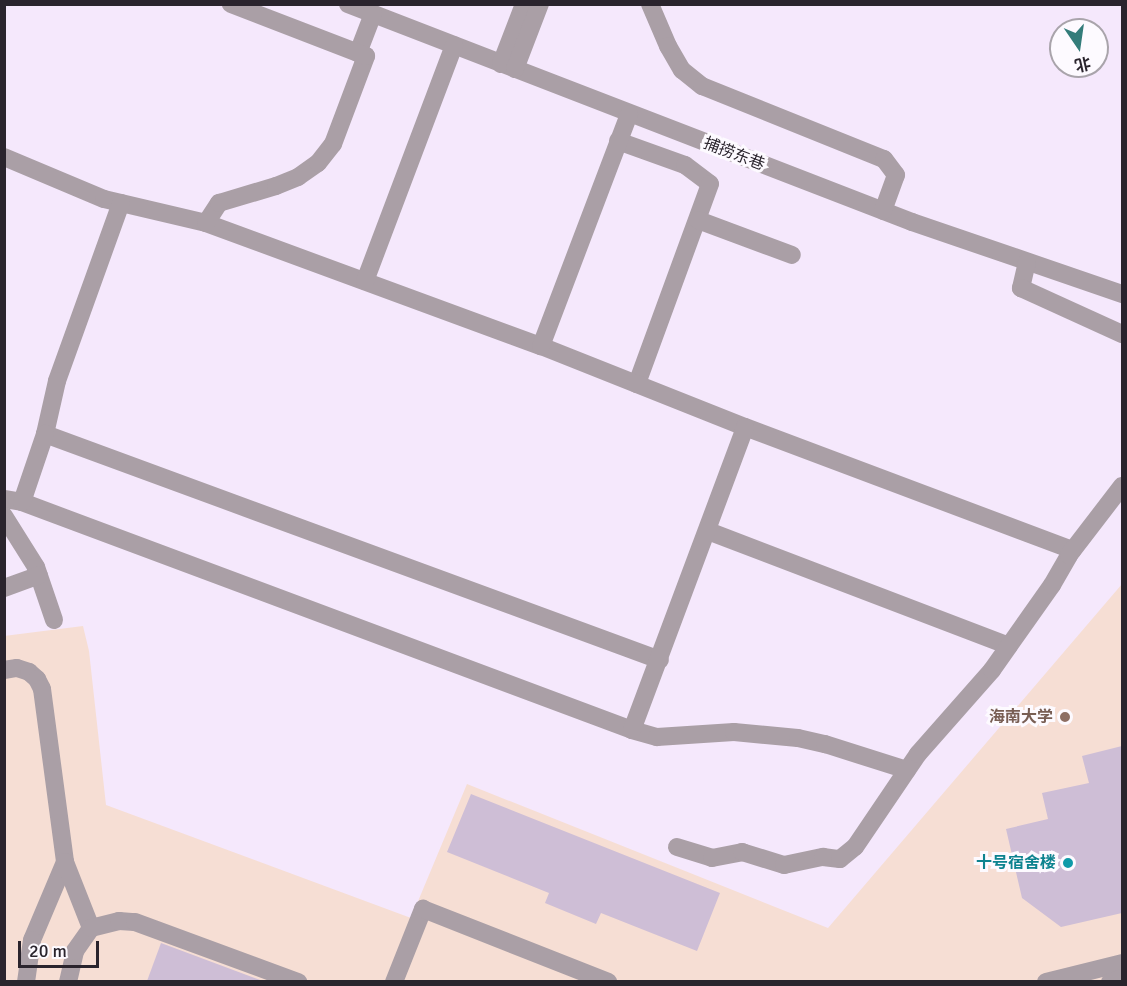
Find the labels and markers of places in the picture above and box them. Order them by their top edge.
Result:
place label: 海南大学 [989,707,1053,727]
marker: 海南大学 [1058,710,1072,724]
place label: 十号宿舍楼 [976,853,1056,873]
marker: 十号宿舍楼 [1061,856,1075,870]

